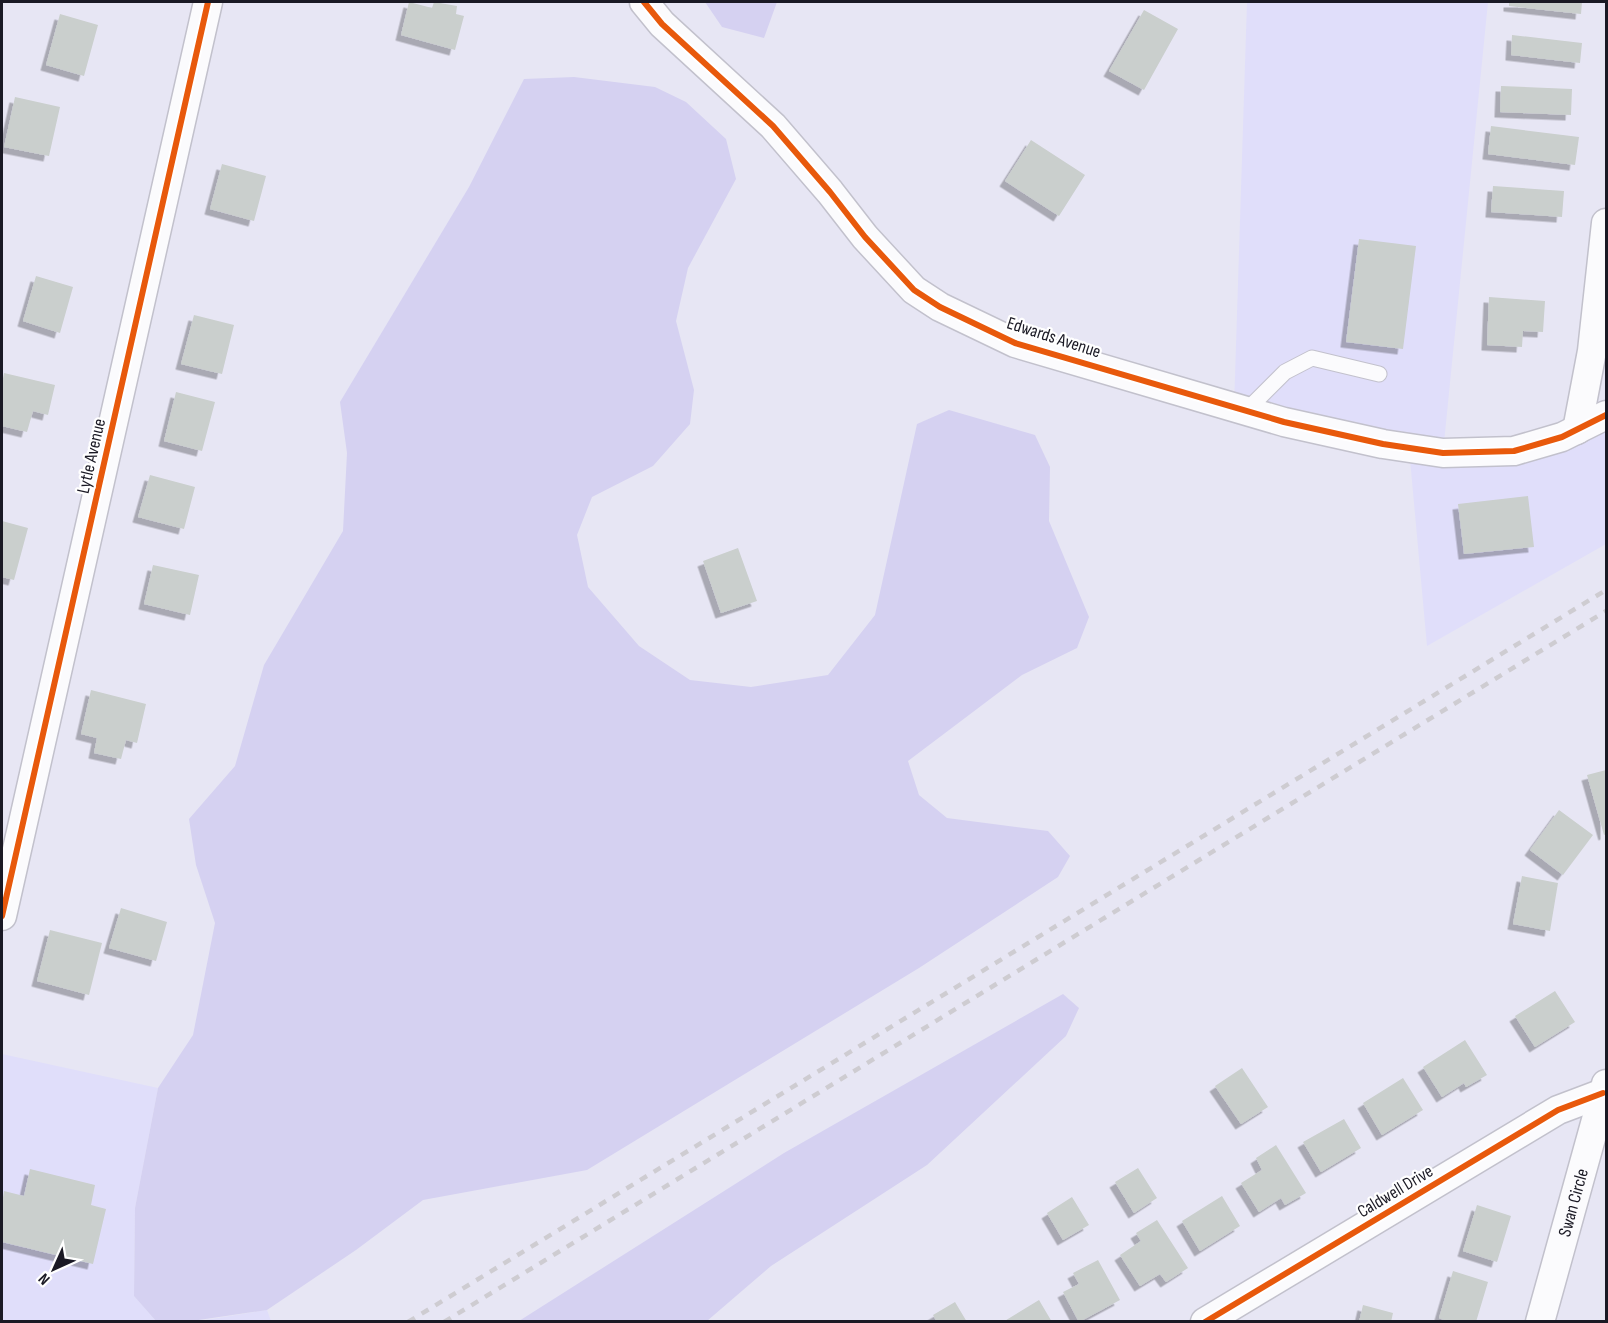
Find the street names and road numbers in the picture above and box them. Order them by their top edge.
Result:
street label: Edwards Avenue [1004,312,1103,362]
street label: Lytle Avenue [73,417,110,496]
street label: Caldwell Drive [1354,1161,1437,1222]
street label: Swan Circle [1554,1166,1593,1239]

